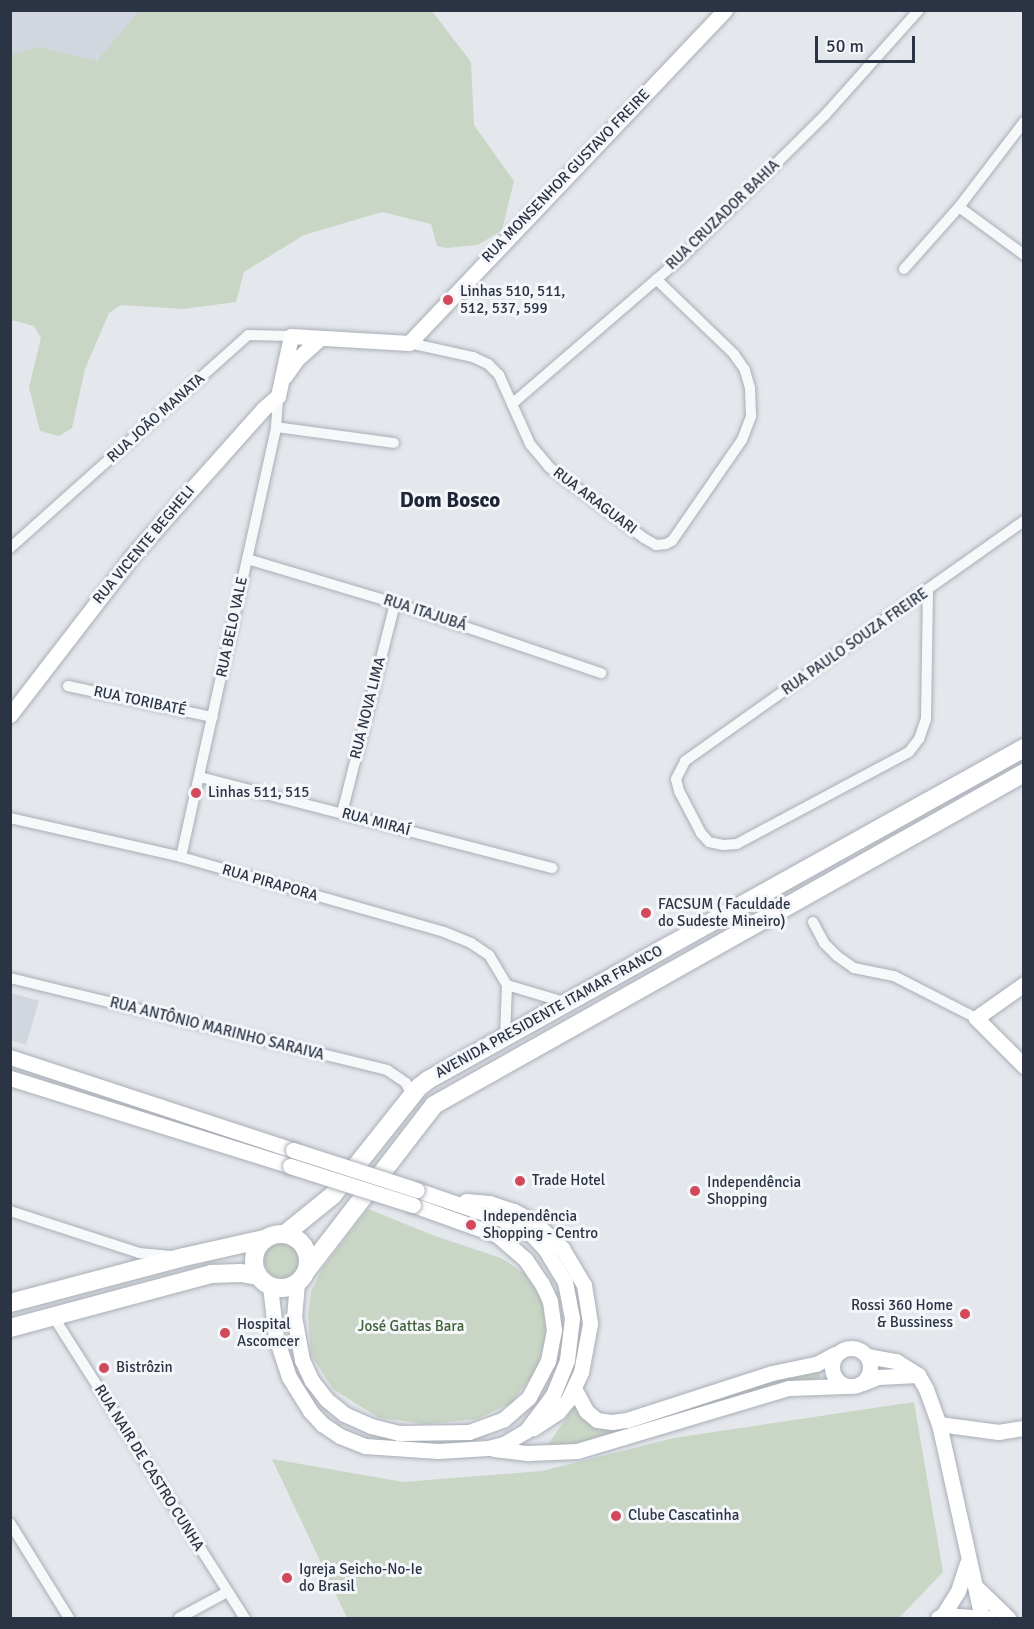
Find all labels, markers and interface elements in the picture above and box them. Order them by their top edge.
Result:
scale bar [818,24,918,62]
text: 50 m [826,35,864,57]
street label: RUA MONSENHOR GUSTAVO FREIRE [478,86,654,266]
street label: RUA CRUZADOR BAHIA [663,156,783,274]
place label: Linhas 510, 511, 512, 537, 599 [460,282,565,317]
marker: Linhas 510, 511, 512, 537, 599 [441,293,455,307]
street label: RUA JOÃO MANATA [104,370,208,466]
street label: RUA ARAGUARI [550,464,640,538]
street label: RUA VICENTE BEGHELI [89,482,199,608]
district label: Dom Bosco [400,487,500,513]
street label: RUA BELO VALE [213,575,251,679]
street label: RUA PAULO SOUZA FREIRE [778,585,932,699]
street label: RUA ITAJUBÁ [381,591,469,635]
street label: RUA NOVA LIMA [347,655,389,761]
street label: RUA TORIBATÉ [92,682,188,720]
place label: Linhas 511, 515 [208,784,309,802]
marker: Linhas 511, 515 [189,786,203,800]
street label: RUA MIRAÍ [340,804,412,840]
street label: RUA PIRAPORA [220,861,320,905]
place label: FACSUM ( Faculdade do Sudeste Mineiro) [658,895,790,930]
marker: FACSUM ( Faculdade do Sudeste Mineiro) [639,906,653,920]
street label: AVENIDA PRESIDENTE ITAMAR FRANCO [432,942,666,1082]
street label: RUA ANTÔNIO MARINHO SARAIVA [108,994,326,1064]
place label: Trade Hotel [532,1172,605,1190]
place label: Independência Shopping [707,1173,801,1208]
marker: Trade Hotel [513,1174,527,1188]
marker: Independência Shopping [688,1184,702,1198]
place label: Independência Shopping - Centro [483,1207,598,1242]
marker: Independência Shopping - Centro [464,1218,478,1232]
place label: Rossi 360 Home & Bussiness [851,1296,953,1331]
marker: Rossi 360 Home & Bussiness [958,1307,972,1321]
place label: Hospital Ascomcer [237,1315,299,1350]
park label: José Gattas Bara [358,1318,464,1336]
marker: Hospital Ascomcer [218,1326,232,1340]
place label: Bistrôzin [116,1359,173,1377]
marker: Bistrôzin [97,1361,111,1375]
street label: RUA NAIR DE CASTRO CUNHA [90,1382,208,1554]
place label: Clube Cascatinha [628,1507,739,1525]
marker: Clube Cascatinha [609,1509,623,1523]
place label: Igreja Seicho-No-Ie do Brasil [299,1560,422,1595]
marker: Igreja Seicho-No-Ie do Brasil [280,1571,294,1585]

